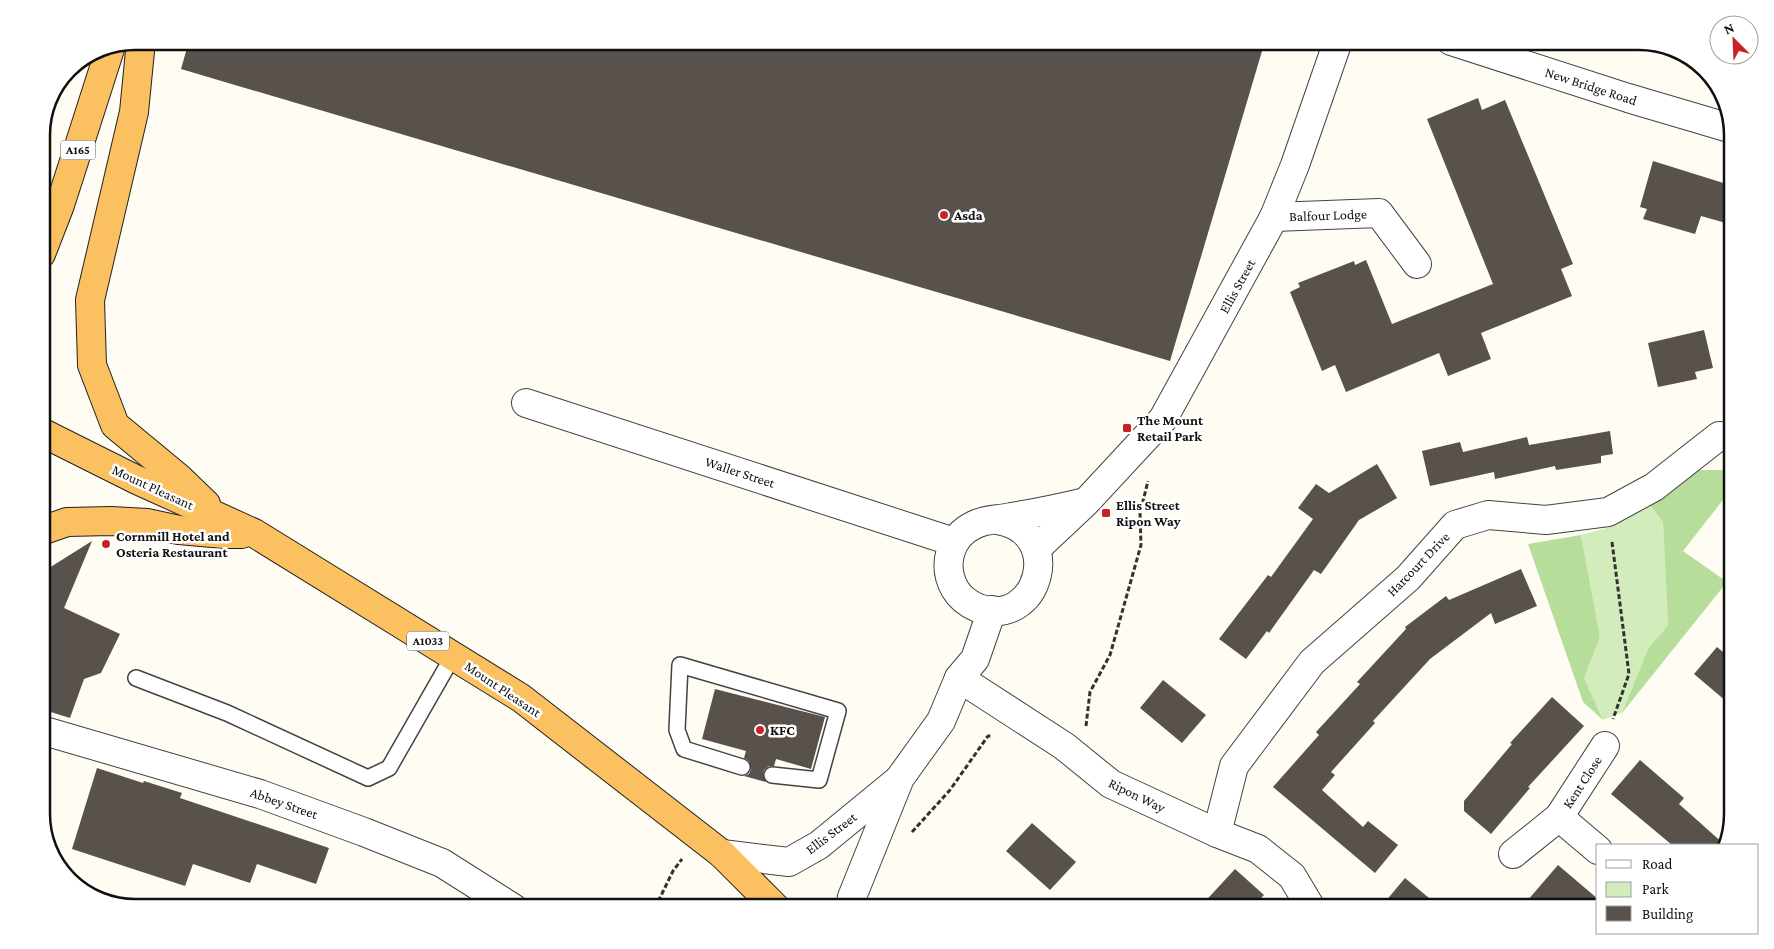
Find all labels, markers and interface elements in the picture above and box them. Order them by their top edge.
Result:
north arrow [1709,15,1759,65]
text: N [1721,19,1737,37]
street label: New Bridge Road [1543,64,1640,109]
road number: A165 [60,140,96,160]
street label: Balfour Lodge [1289,206,1367,224]
place label: Asda [953,207,983,223]
marker: Asda [938,209,950,221]
street label: Ellis Street [1216,256,1259,316]
place label: The Mount Retail Park [1137,412,1204,444]
marker: The Mount Retail Park [1121,422,1133,434]
street label: Waller Street [703,453,777,491]
street label: Mount Pleasant [110,461,197,513]
place label: Ellis Street Ripon Way [1116,497,1181,529]
marker: Ellis Street Ripon Way [1100,507,1112,519]
place label: Cornmill Hotel and Osteria Restaurant [116,528,230,560]
street label: Harcourt Drive [1383,529,1453,599]
marker: Cornmill Hotel and Osteria Restaurant [100,538,112,550]
road number: A1033 [407,631,449,650]
street label: Mount Pleasant [462,658,544,721]
place label: KFC [770,722,795,738]
marker: KFC [754,724,766,736]
street label: Kent Close [1559,753,1605,811]
street label: Ripon Way [1106,774,1168,816]
street label: Abbey Street [248,784,320,822]
street label: Ellis Street [802,808,860,857]
legend [1596,844,1759,934]
text: Road [1642,856,1673,872]
text: Park [1642,881,1669,897]
text: Building [1642,906,1693,923]

